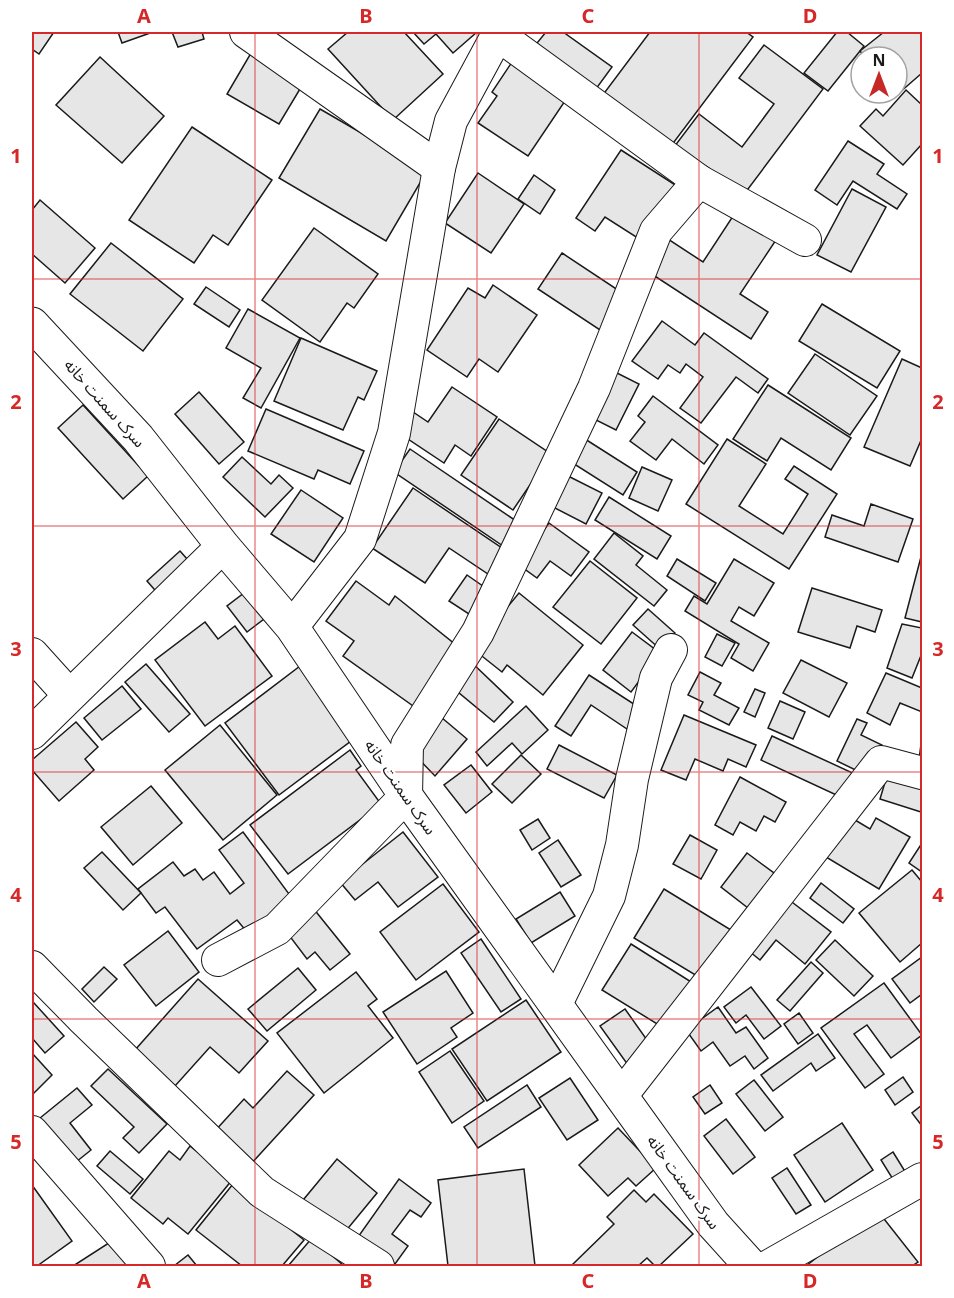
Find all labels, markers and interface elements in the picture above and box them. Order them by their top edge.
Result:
text: A [137,2,151,29]
text: B [359,2,373,29]
text: C [582,2,595,29]
text: D [803,2,817,29]
north arrow [849,45,909,105]
text: N [872,49,886,71]
text: 1 [10,142,22,169]
text: 1 [932,142,944,169]
street label: سرک سمنت خانه [60,354,150,452]
text: 2 [10,388,22,415]
text: 2 [932,388,944,415]
text: 3 [10,635,22,662]
text: 3 [932,635,944,662]
street label: سرک سمنت خانه [360,735,442,839]
text: 4 [10,881,22,908]
text: 4 [932,881,944,908]
text: 5 [10,1128,22,1155]
text: 5 [932,1128,944,1155]
street label: سرک سمنت خانه [642,1130,726,1234]
text: A [137,1267,151,1294]
text: B [359,1267,373,1294]
text: C [582,1267,595,1294]
text: D [803,1267,817,1294]

